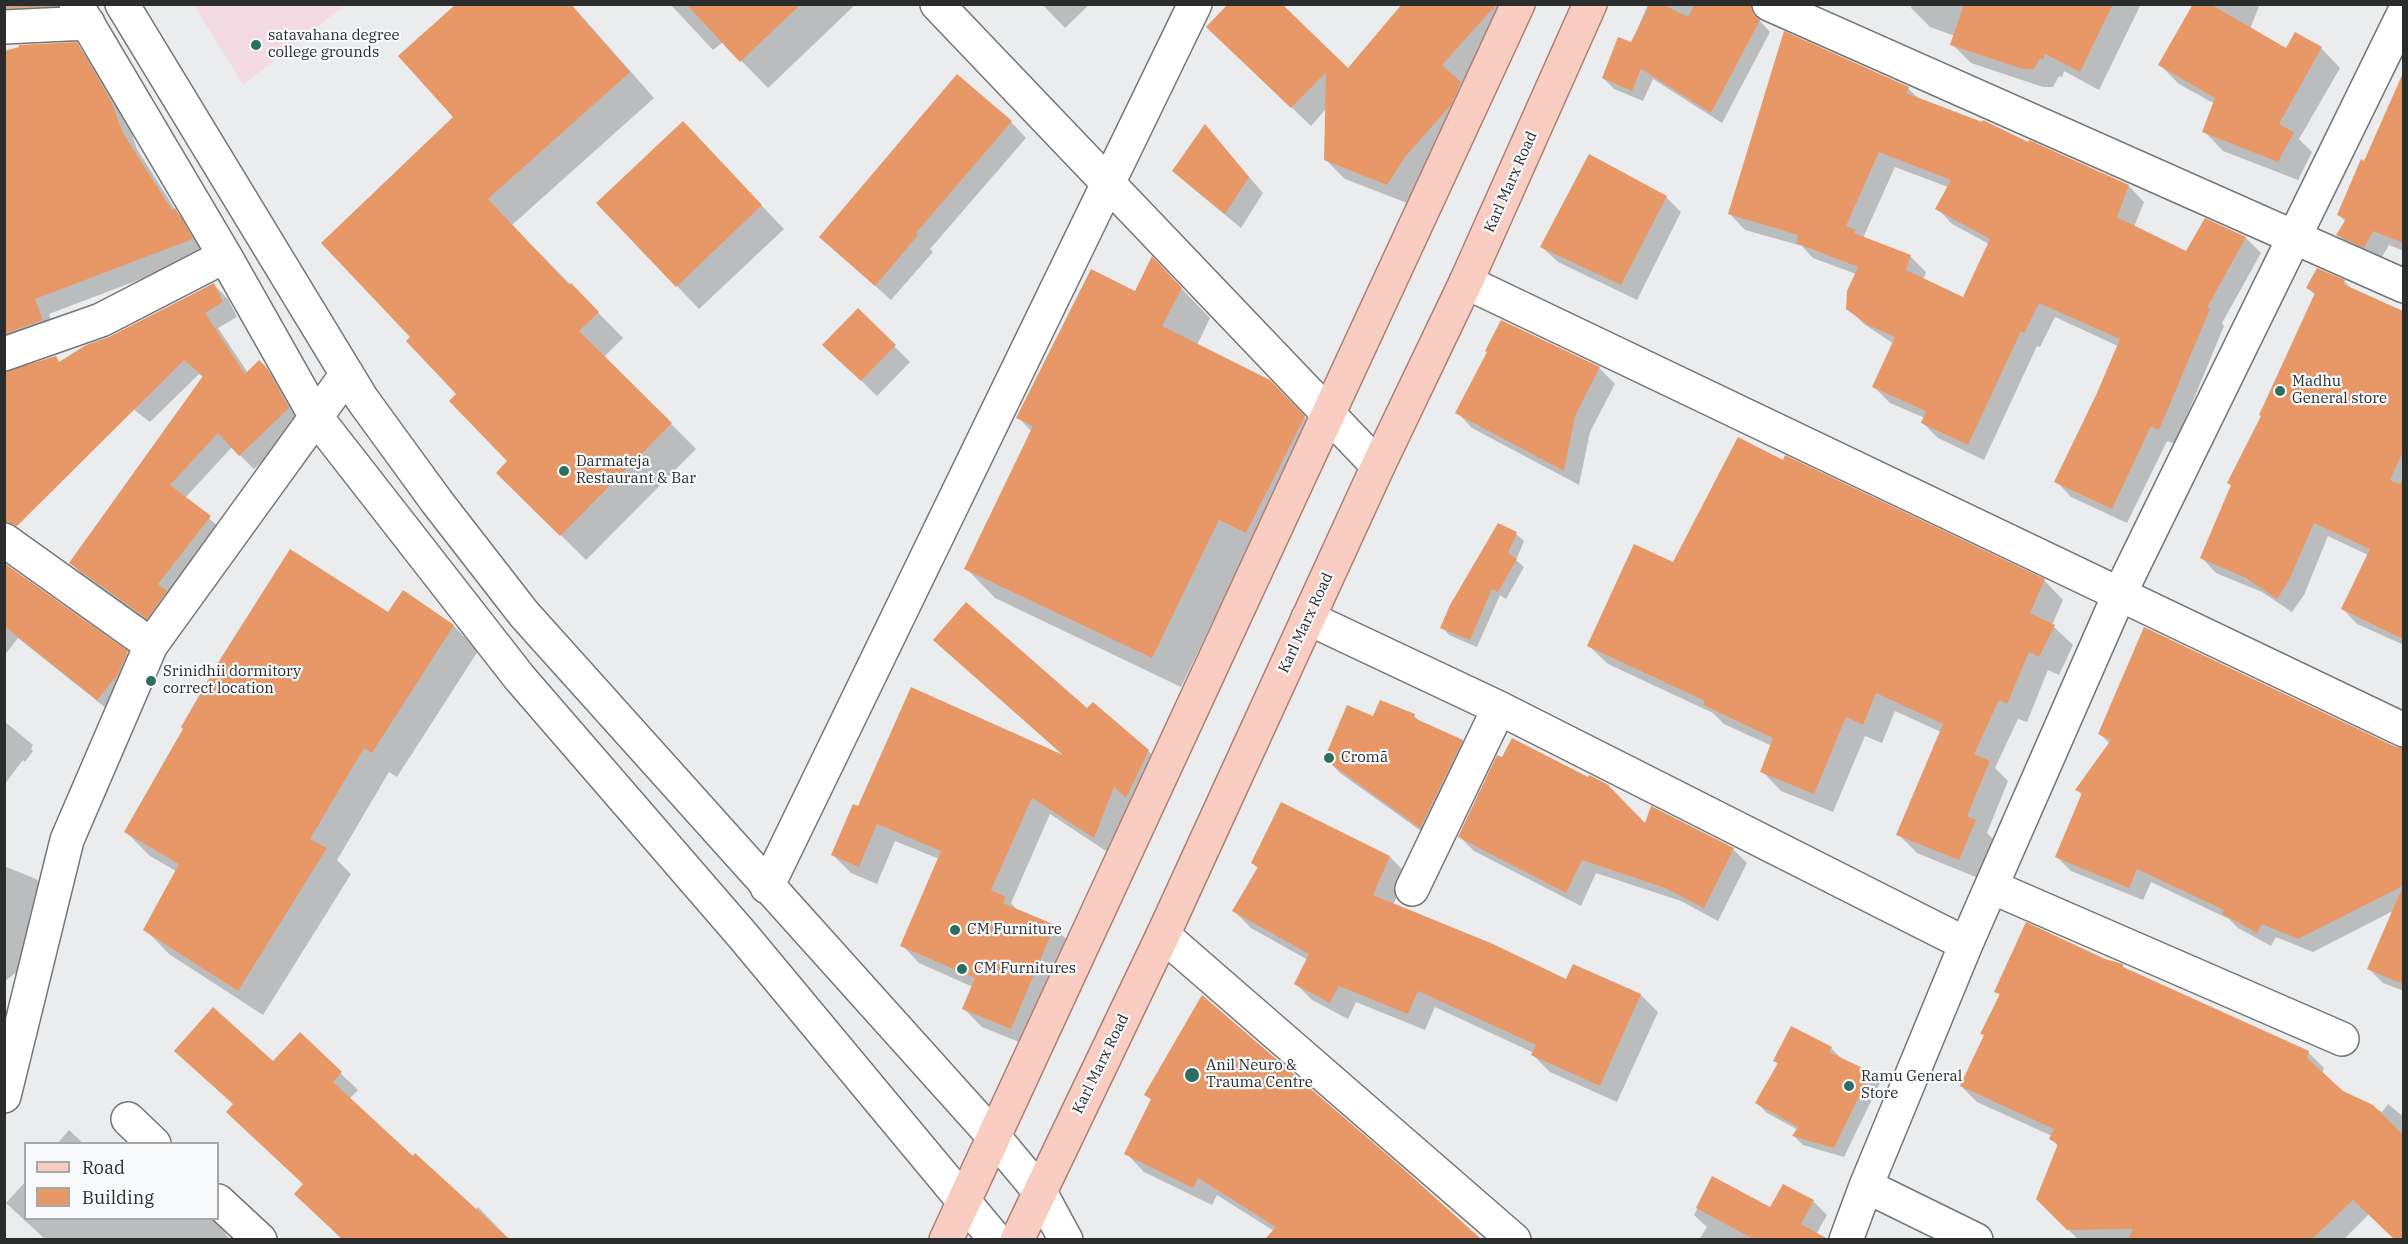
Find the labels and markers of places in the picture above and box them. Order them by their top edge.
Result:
place label: satavahana degree college grounds [268,27,400,62]
marker: satavahana degree college grounds [249,38,263,52]
place label: Madhu General store [2292,373,2387,408]
marker: Madhu General store [2273,384,2287,398]
place label: Darmateja Restaurant & Bar [576,453,696,488]
marker: Darmateja Restaurant & Bar [557,464,571,478]
place label: Srinidhii dormitory correct location [163,663,301,698]
marker: Srinidhii dormitory correct location [144,674,158,688]
place label: Cromā [1341,749,1388,767]
marker: Cromā [1322,751,1336,765]
place label: CM Furniture [967,921,1062,939]
marker: CM Furniture [948,923,962,937]
place label: CM Furnitures [974,960,1076,978]
marker: CM Furnitures [955,962,969,976]
place label: Anil Neuro & Trauma Centre [1206,1057,1313,1092]
marker: Anil Neuro & Trauma Centre [1183,1066,1201,1084]
place label: Ramu General Store [1861,1068,1962,1103]
marker: Ramu General Store [1842,1079,1856,1093]

